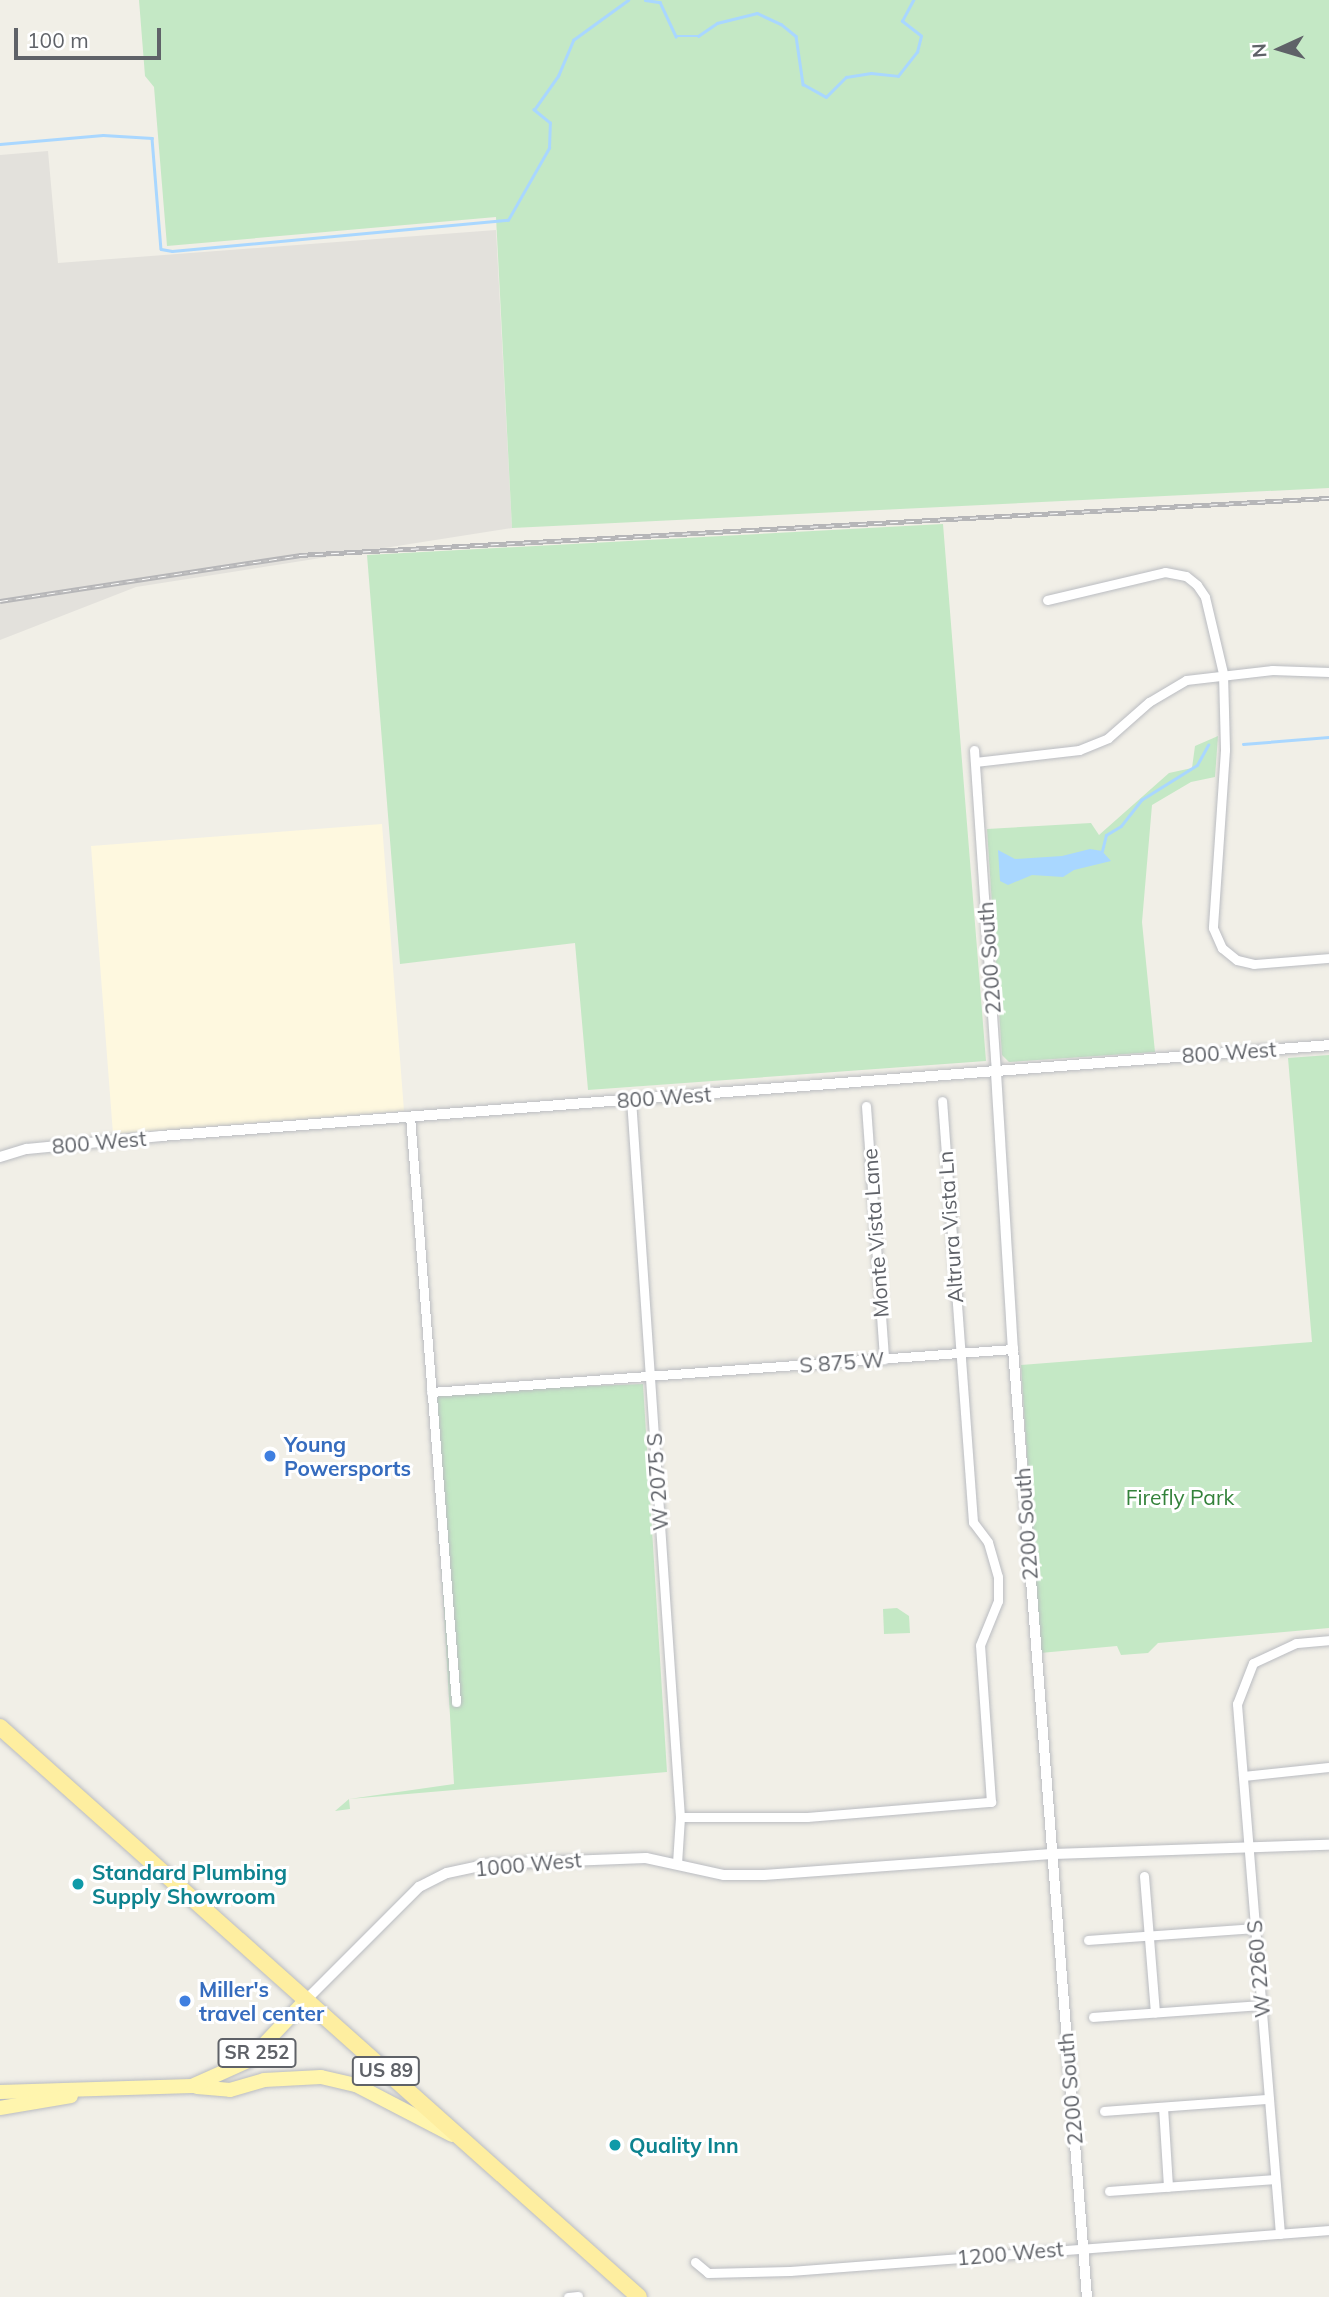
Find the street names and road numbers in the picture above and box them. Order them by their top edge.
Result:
street label: 2200 South [972,901,1006,1015]
street label: 800 West [1181,1036,1277,1068]
street label: 800 West [616,1081,712,1113]
street label: 800 West [51,1125,147,1159]
street label: Monte Vista Lane [857,1148,893,1318]
street label: Altrura Vista Ln [932,1150,968,1304]
street label: S 875 W [799,1346,885,1378]
street label: W 2075 S [641,1432,673,1532]
street label: 2200 South [1009,1467,1043,1581]
street label: 1000 West [474,1847,582,1881]
street label: W 2260 S [1241,1919,1275,2019]
street label: 2200 South [1053,2032,1087,2146]
road number: SR 252 [217,2038,297,2068]
road number: US 89 [351,2056,421,2086]
street label: 1200 West [956,2236,1064,2270]

